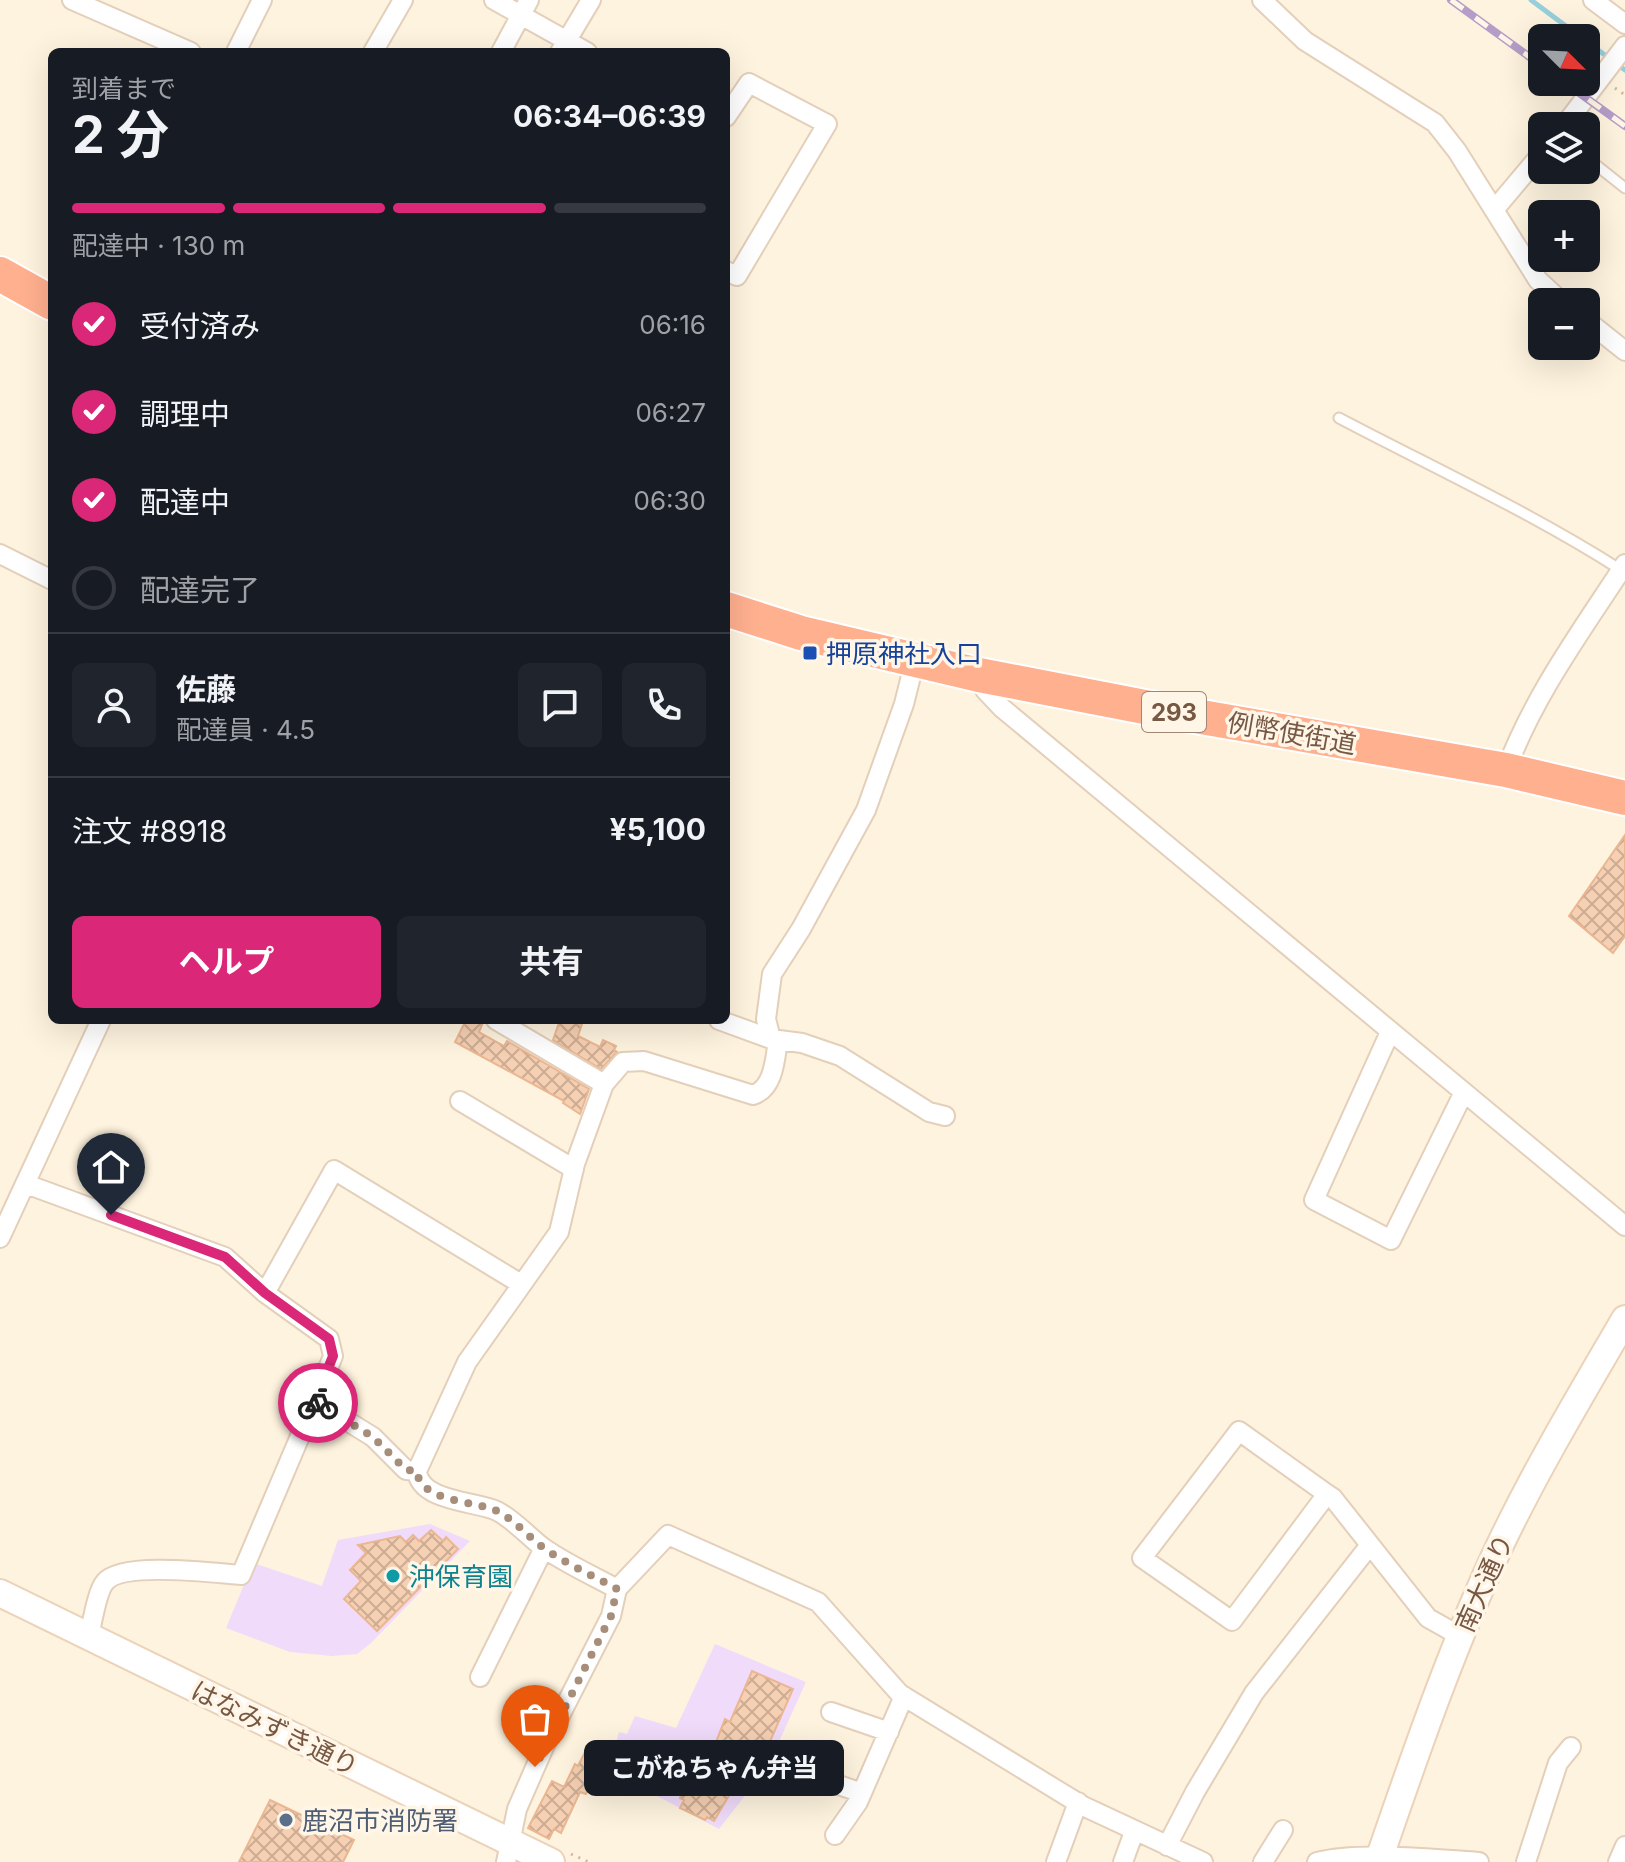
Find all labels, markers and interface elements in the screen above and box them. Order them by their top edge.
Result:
north arrow [1528,24,1600,96]
map controls [1528,24,1600,360]
text: 到着まで [72,73,176,104]
text: 06:34–06:39 [513,98,706,134]
text: 2 分 [72,103,169,166]
button: layers [1528,112,1600,184]
button: + [1528,200,1600,272]
text: 配達中 · 130 m [72,230,245,261]
button: − [1528,288,1600,360]
icon: check [72,302,116,346]
text: 受付済み [140,308,260,344]
text: 06:16 [639,309,706,340]
icon: check [72,390,116,434]
text: 調理中 [140,396,230,432]
text: 06:27 [635,397,706,428]
icon: check [72,478,116,522]
text: 配達中 [140,484,230,520]
text: 06:30 [634,485,706,516]
text: 配達完了 [140,572,260,608]
place label: 押原神社入口 [826,638,982,669]
marker: 押原神社入口 [801,644,819,662]
button: person [72,663,156,747]
button: chat [518,663,602,747]
button: phone [622,663,706,747]
text: 佐藤 [176,671,236,707]
road number: 293 [1142,692,1206,732]
street label: 例幣使街道 [1225,706,1359,760]
text: 配達員 · 4.5 [176,714,315,745]
text: ¥5,100 [610,811,706,847]
text: 注文 #8918 [72,813,227,849]
button: ヘルプ [72,916,381,1008]
button: 共有 [397,916,706,1008]
pin [77,1133,145,1215]
icon: home [89,1145,133,1189]
courier [278,1363,358,1443]
icon: bike [296,1381,340,1425]
street label: 南大通り [1449,1529,1519,1637]
place label: 沖保育園 [409,1561,513,1592]
marker: 沖保育園 [384,1567,402,1585]
street label: はなみずき通り [186,1674,364,1782]
pin [501,1685,569,1767]
icon: bag [513,1697,557,1741]
callout: こがねちゃん弁当 [583,1739,843,1795]
text: こがねちゃん弁当 [610,1752,818,1783]
place label: 鹿沼市消防署 [302,1805,458,1836]
marker: 鹿沼市消防署 [277,1811,295,1829]

